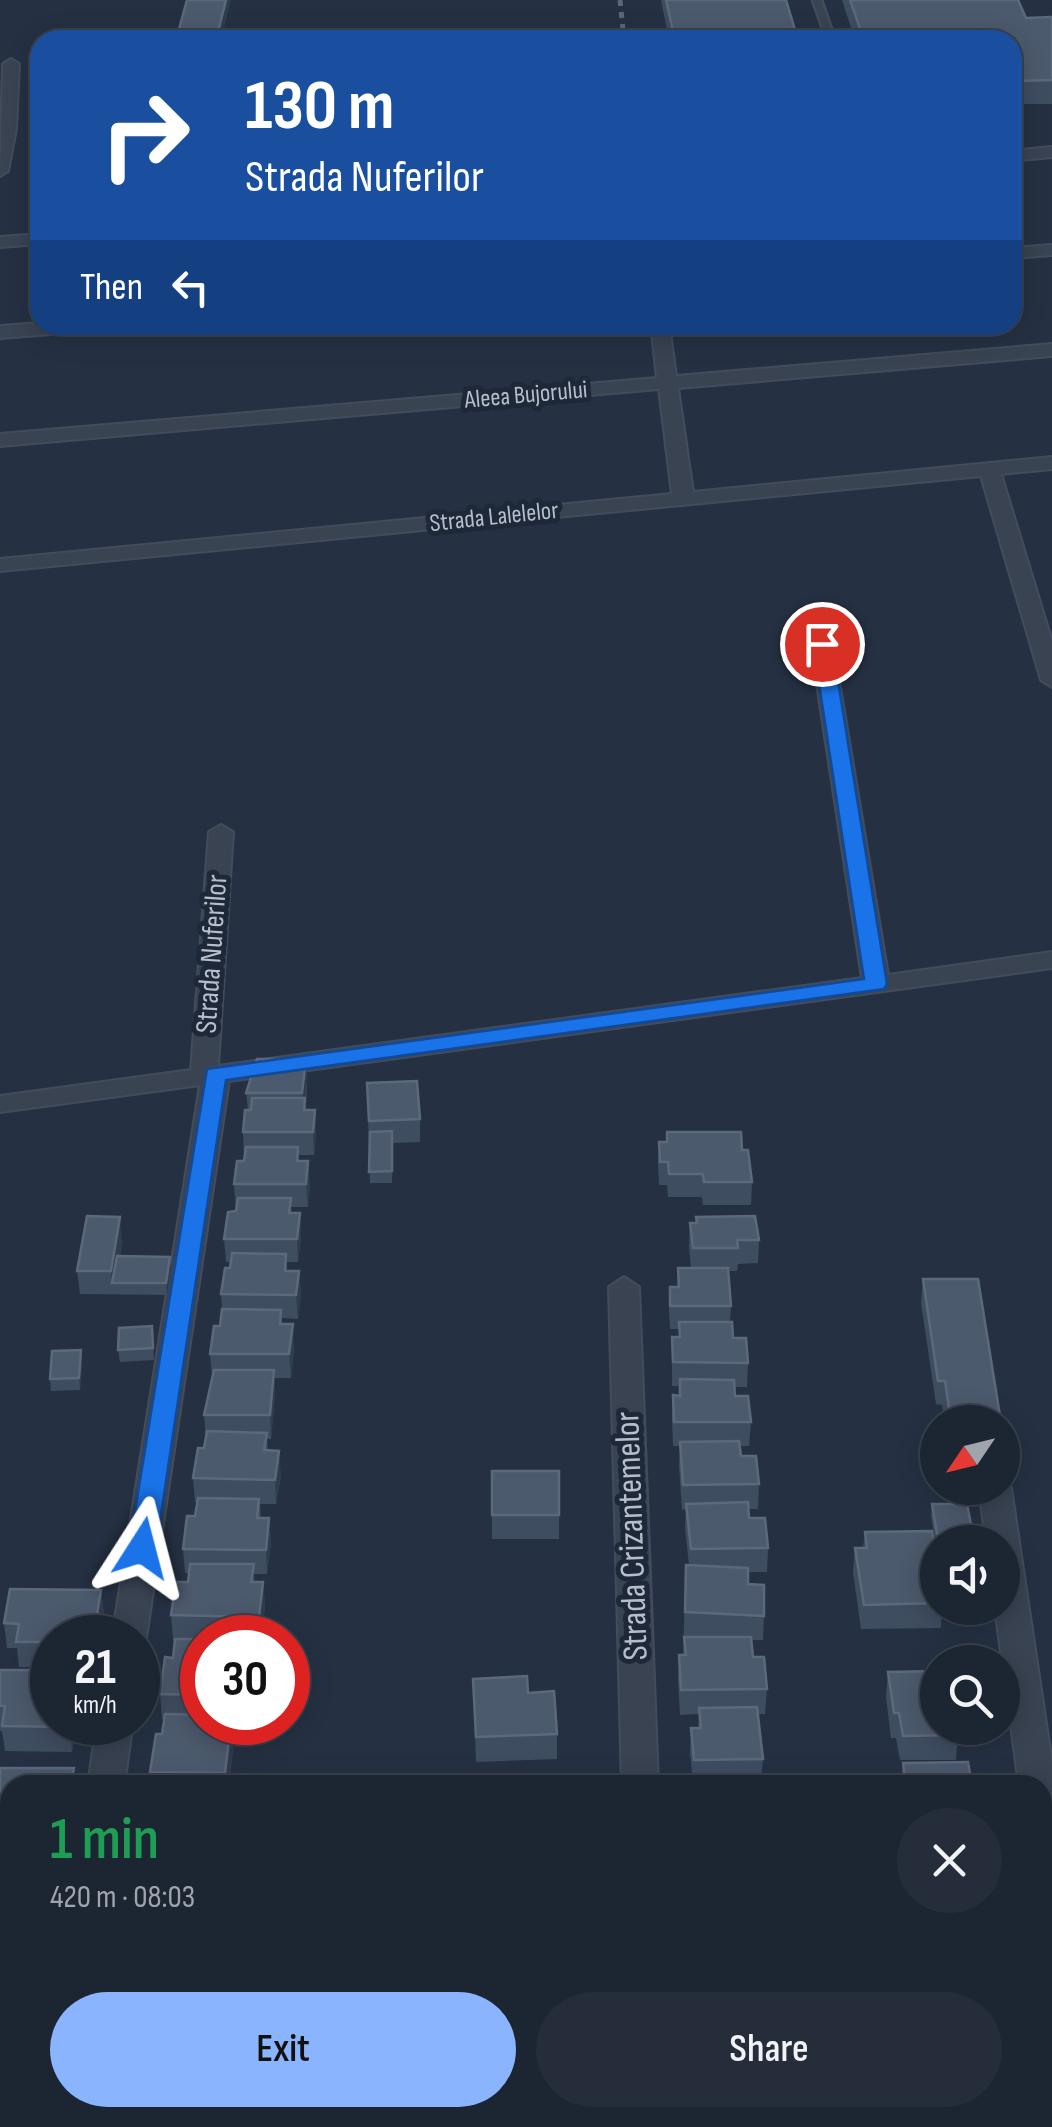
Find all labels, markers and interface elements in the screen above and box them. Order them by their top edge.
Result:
text: 130 m [245,65,394,149]
icon: right [80,70,210,200]
text: Strada Nuferilor [245,150,484,205]
icon: left [163,260,218,315]
text: Then [80,265,143,310]
street label: Aleea Bujorului [462,374,589,416]
street label: Strada Lalelelor [428,495,560,539]
pin [780,602,865,687]
icon: arrive [795,617,850,672]
street label: Strada Nuferilor [188,873,236,1035]
north arrow [920,1405,1020,1505]
map controls [920,1405,1020,1745]
street label: Strada Crizantemelor [606,1411,658,1661]
position arrow [90,1496,194,1600]
button: sound [920,1525,1020,1625]
speed limit sign: 30 [180,1615,310,1745]
text: 21 [74,1638,116,1698]
button: search [920,1645,1020,1745]
text: km/h [73,1690,117,1721]
text: 1 min [50,1804,159,1876]
button: close [897,1808,1002,1913]
text: 420 m · 08:03 [50,1878,195,1917]
button: Exit [50,1992,516,2107]
button: Share [536,1992,1002,2107]

